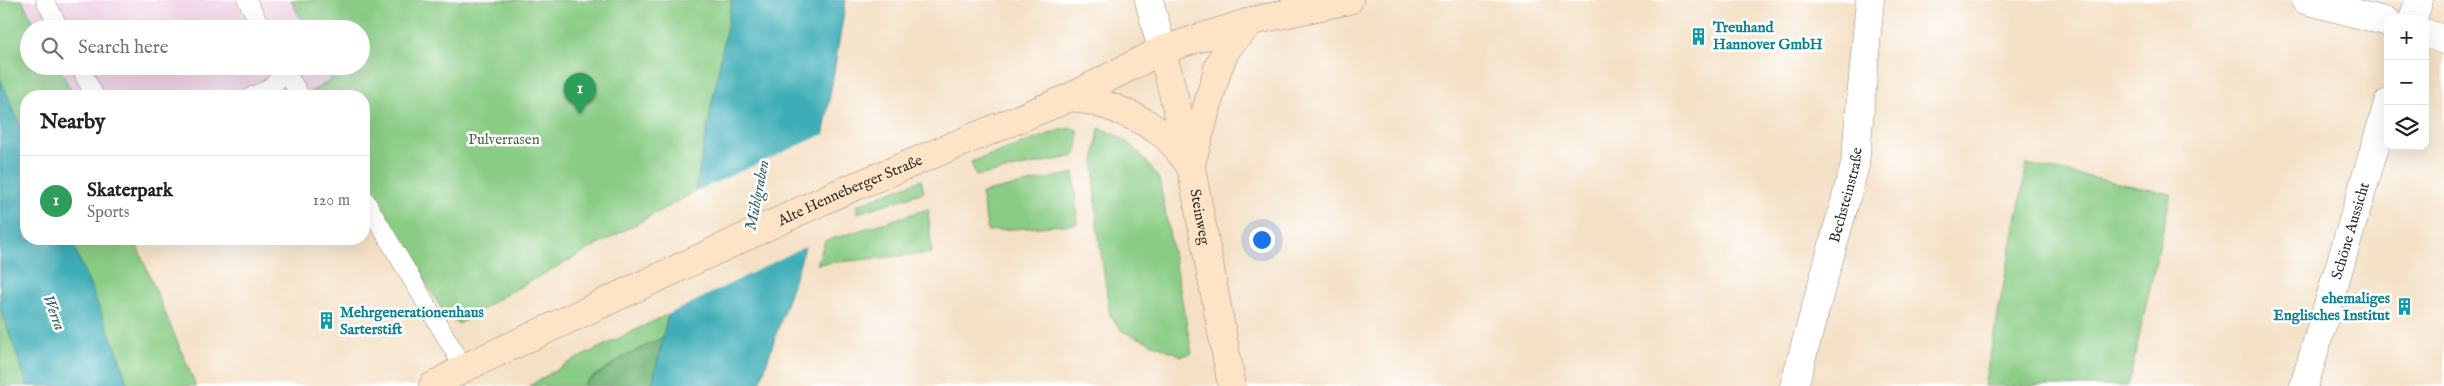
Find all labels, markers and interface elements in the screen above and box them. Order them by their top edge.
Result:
map controls [2384,15,2429,150]
button: + [2384,15,2429,60]
place label: Treuhand Hannover GmbH [1712,18,1823,54]
search box [20,20,370,75]
building icon: Treuhand Hannover GmbH [1689,26,1709,46]
icon: search [38,34,66,62]
text: Search here [78,36,169,60]
button: − [2384,60,2429,105]
pin: 1 [564,73,596,114]
button: layers [2384,105,2429,150]
text: Nearby [40,109,105,136]
park label: Pulverrasen [468,130,540,149]
street label: Bechsteinstraße [1825,147,1867,245]
street label: Alte Henneberger Straße [774,151,925,231]
water label: Mühlgraben [741,158,775,232]
text: Skaterpark [87,179,173,203]
street label: Schöne Aussicht [2327,180,2374,282]
street label: Steinweg [1185,187,1215,247]
text: 1 [53,191,59,211]
text: 120 m [313,191,350,211]
text: Sports [87,203,129,223]
your location [1249,227,1275,253]
place label: ehemaliges Englisches Institut [2273,289,2391,325]
water label: Werra [37,292,69,334]
building icon: ehemaliges Englisches Institut [2394,297,2414,317]
place label: Mehrgenerationenhaus Sarterstift [340,303,484,339]
building icon: Mehrgenerationenhaus Sarterstift [316,311,336,331]

